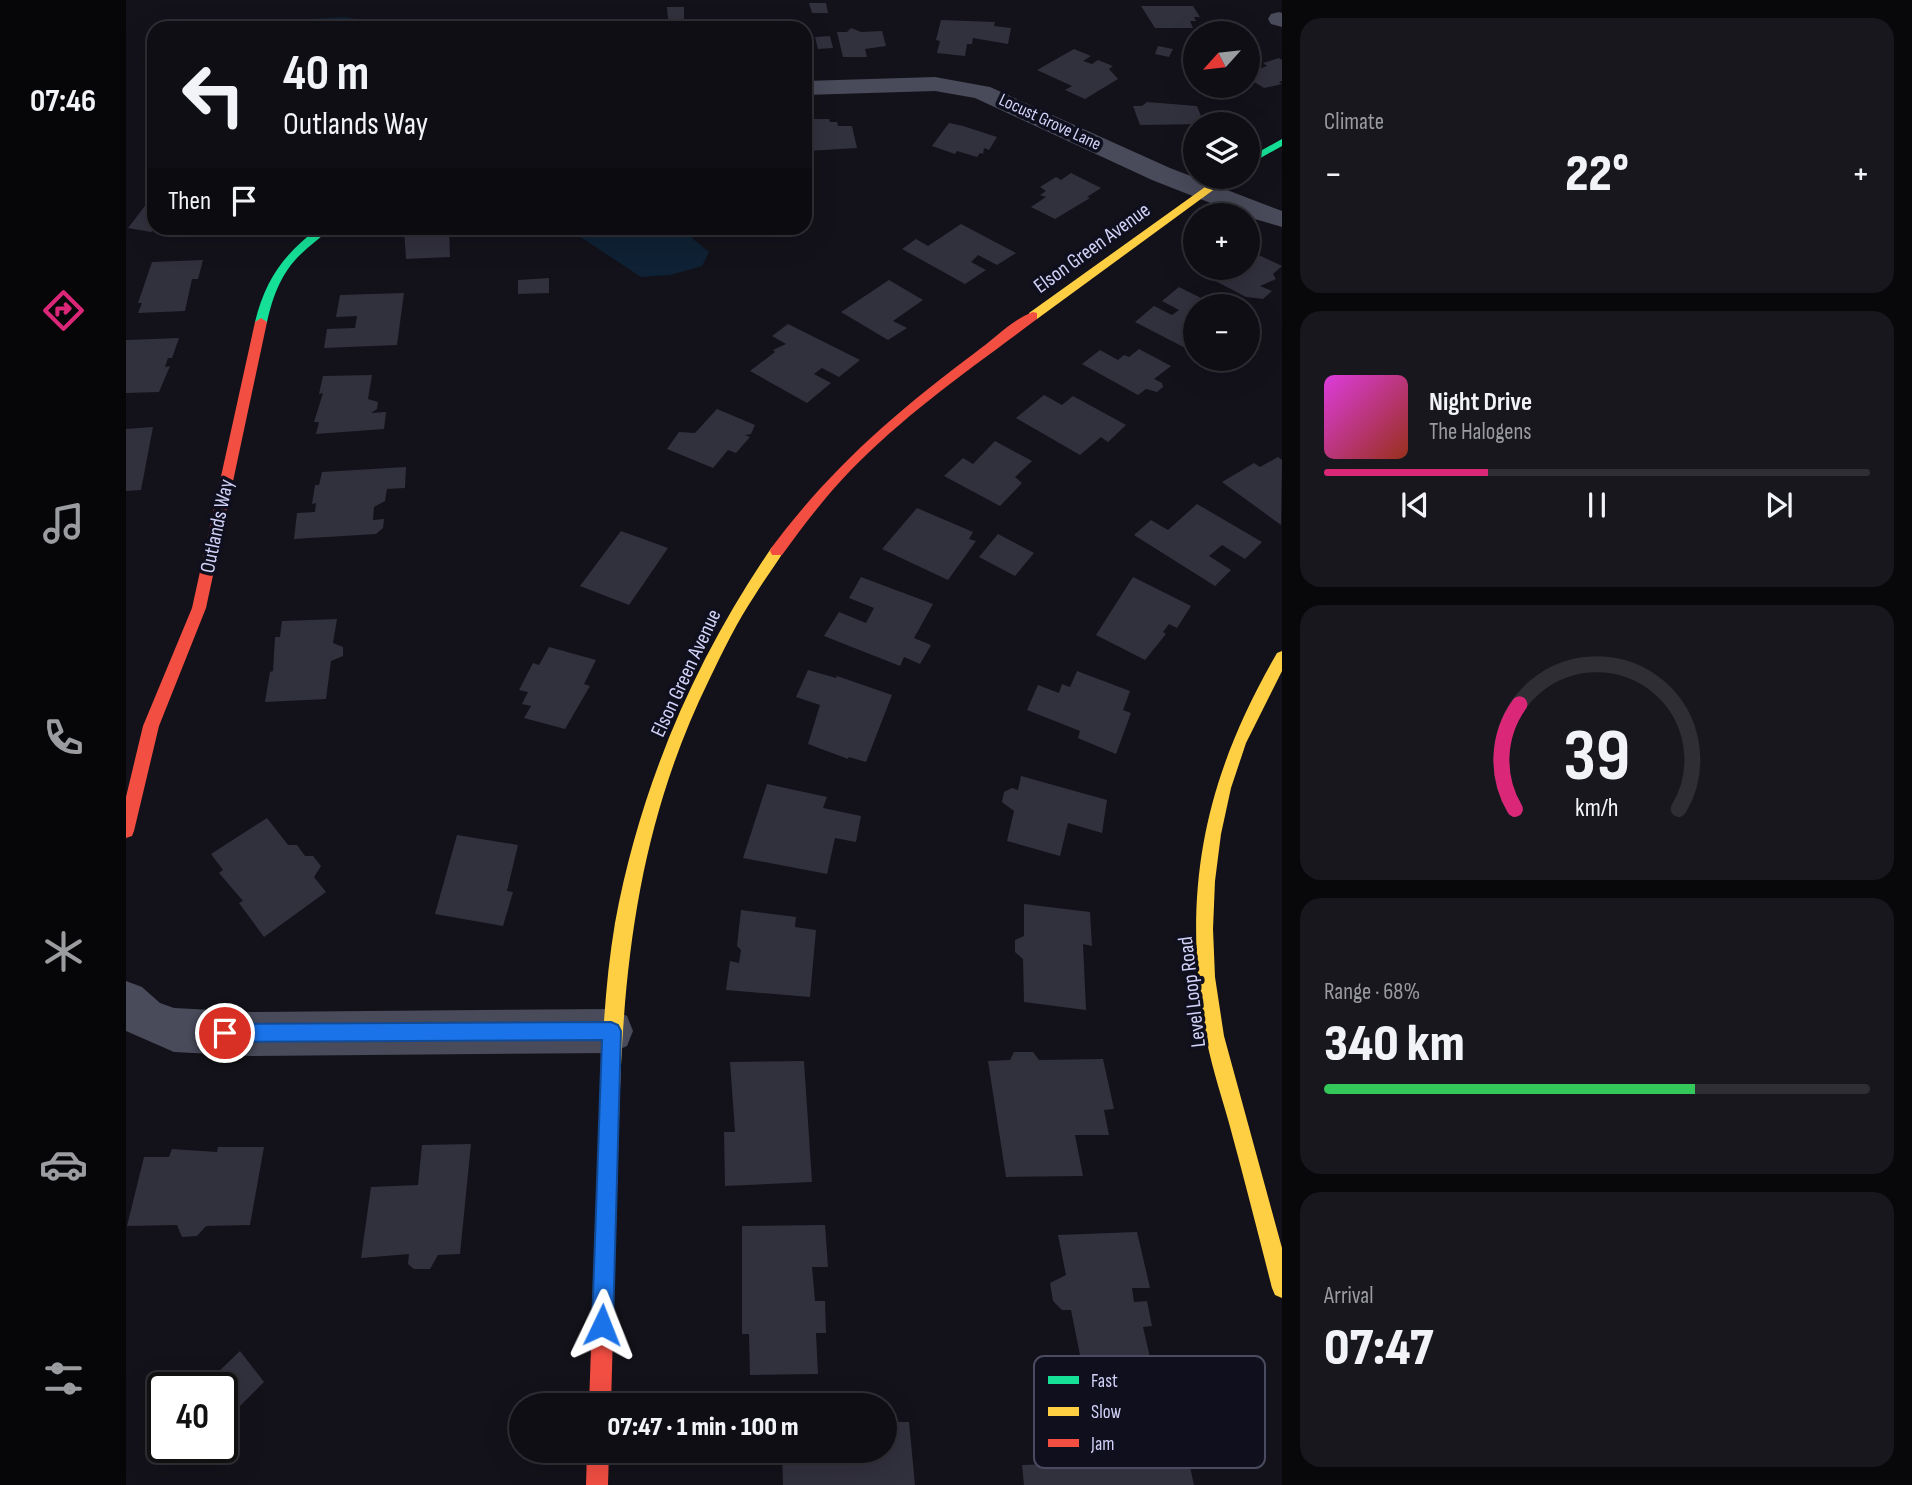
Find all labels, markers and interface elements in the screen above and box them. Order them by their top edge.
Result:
north arrow [1183,21,1260,98]
map controls [1183,21,1260,371]
text: 40 m [283,45,369,104]
icon: left [168,49,259,140]
text: 07:46 [30,82,96,121]
street label: Locust Grove Lane [996,89,1104,155]
text: Outlands Way [283,105,428,144]
text: Climate [1324,108,1384,136]
button: layers [1183,112,1260,189]
text: 22° [1565,143,1629,206]
text: − [1324,152,1343,197]
text: + [1851,152,1870,197]
icon: arrive [225,182,263,220]
text: Then [168,186,211,217]
street label: Elson Green Avenue [1029,197,1155,299]
button: + [1183,203,1260,280]
icon: directions [39,286,88,335]
button: − [1183,294,1260,371]
text: Night Drive [1429,387,1532,418]
text: The Halogens [1429,418,1532,446]
street label: Outlands Way [195,477,239,575]
icon: previous [1396,486,1434,524]
icon: pause [1578,486,1616,524]
icon: next [1760,486,1798,524]
icon: music [39,499,88,548]
street label: Elson Green Avenue [646,605,726,741]
icon: phone [39,713,88,762]
text: 39 [1563,713,1631,801]
text: km/h [1575,792,1619,823]
icon: climate [39,927,88,976]
street label: Level Loop Road [1173,935,1211,1049]
text: Range · 68% [1324,978,1420,1006]
pin [195,1003,255,1063]
text: 340 km [1324,1013,1465,1076]
icon: arrive [206,1014,244,1052]
icon: car [39,1140,88,1189]
text: Arrival [1324,1282,1373,1310]
position arrow [565,1288,639,1362]
text: 07:47 [1324,1317,1433,1380]
icon: filters [39,1354,88,1403]
legend [1034,1356,1265,1468]
text: Fast [1091,1370,1118,1393]
speed limit sign: 40 [147,1372,238,1463]
text: Slow [1091,1401,1121,1424]
text: 07:47 · 1 min · 100 m [607,1412,799,1443]
text: Jam [1090,1433,1114,1456]

